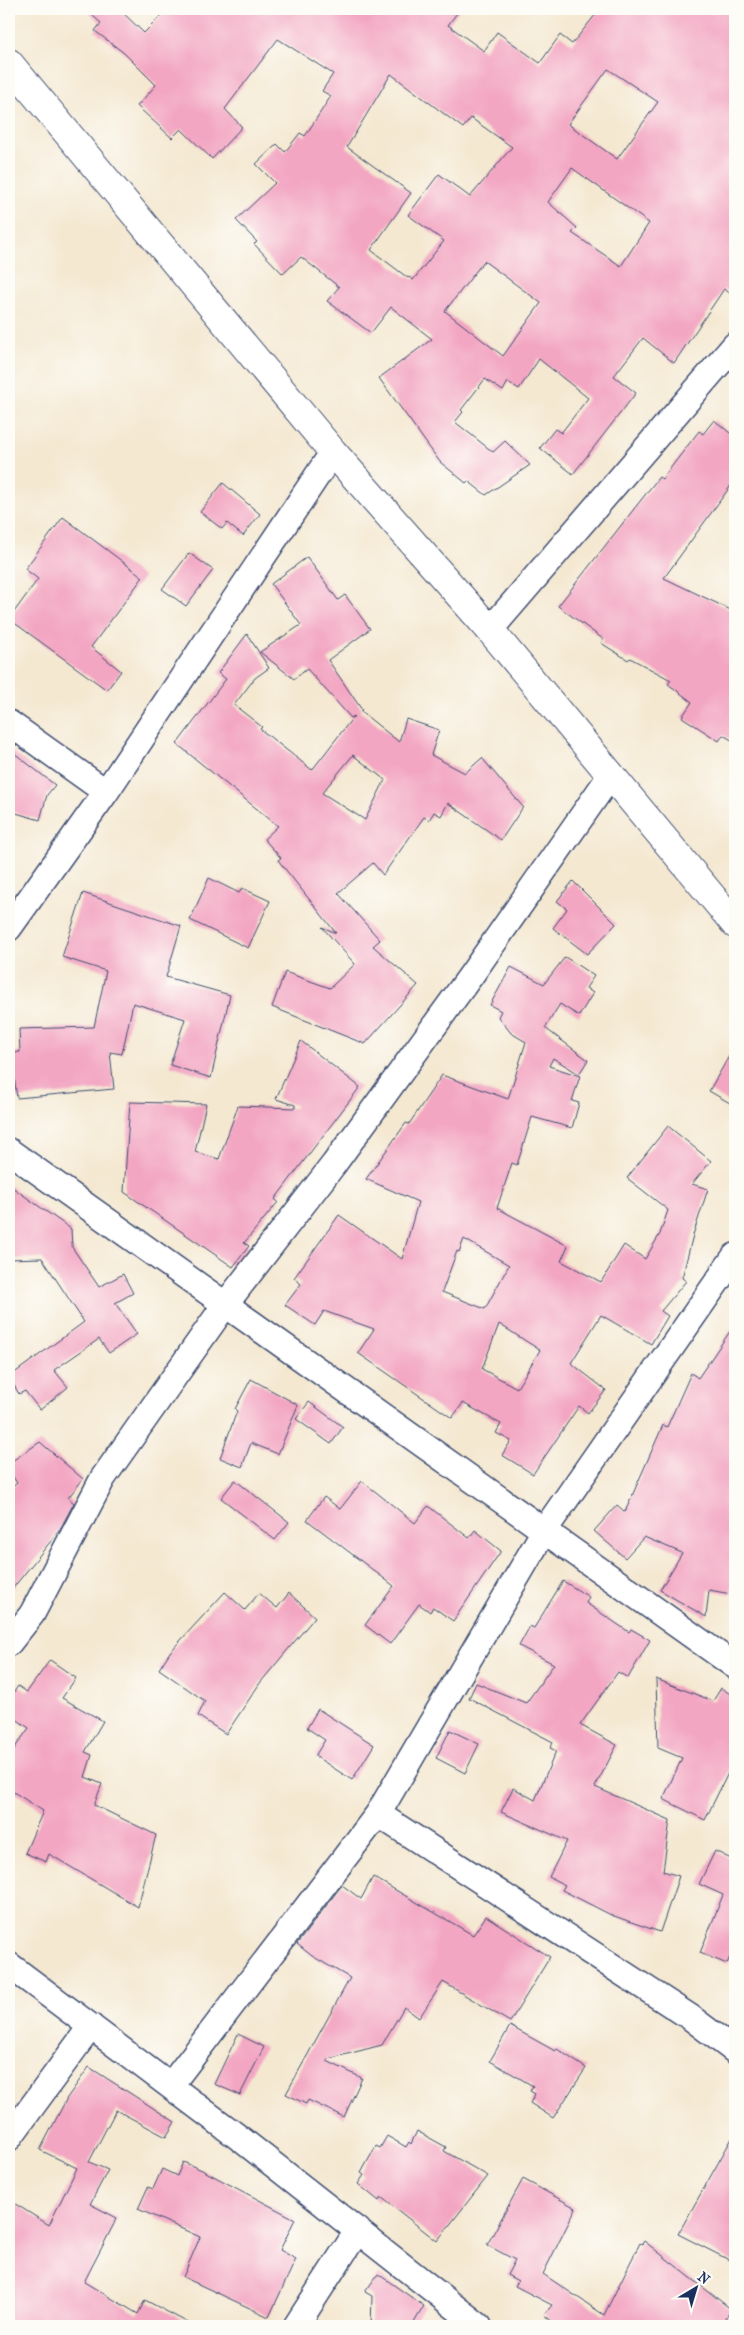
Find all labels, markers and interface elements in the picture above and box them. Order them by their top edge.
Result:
north arrow [672,2262,722,2312]
text: N [694,2268,713,2288]

